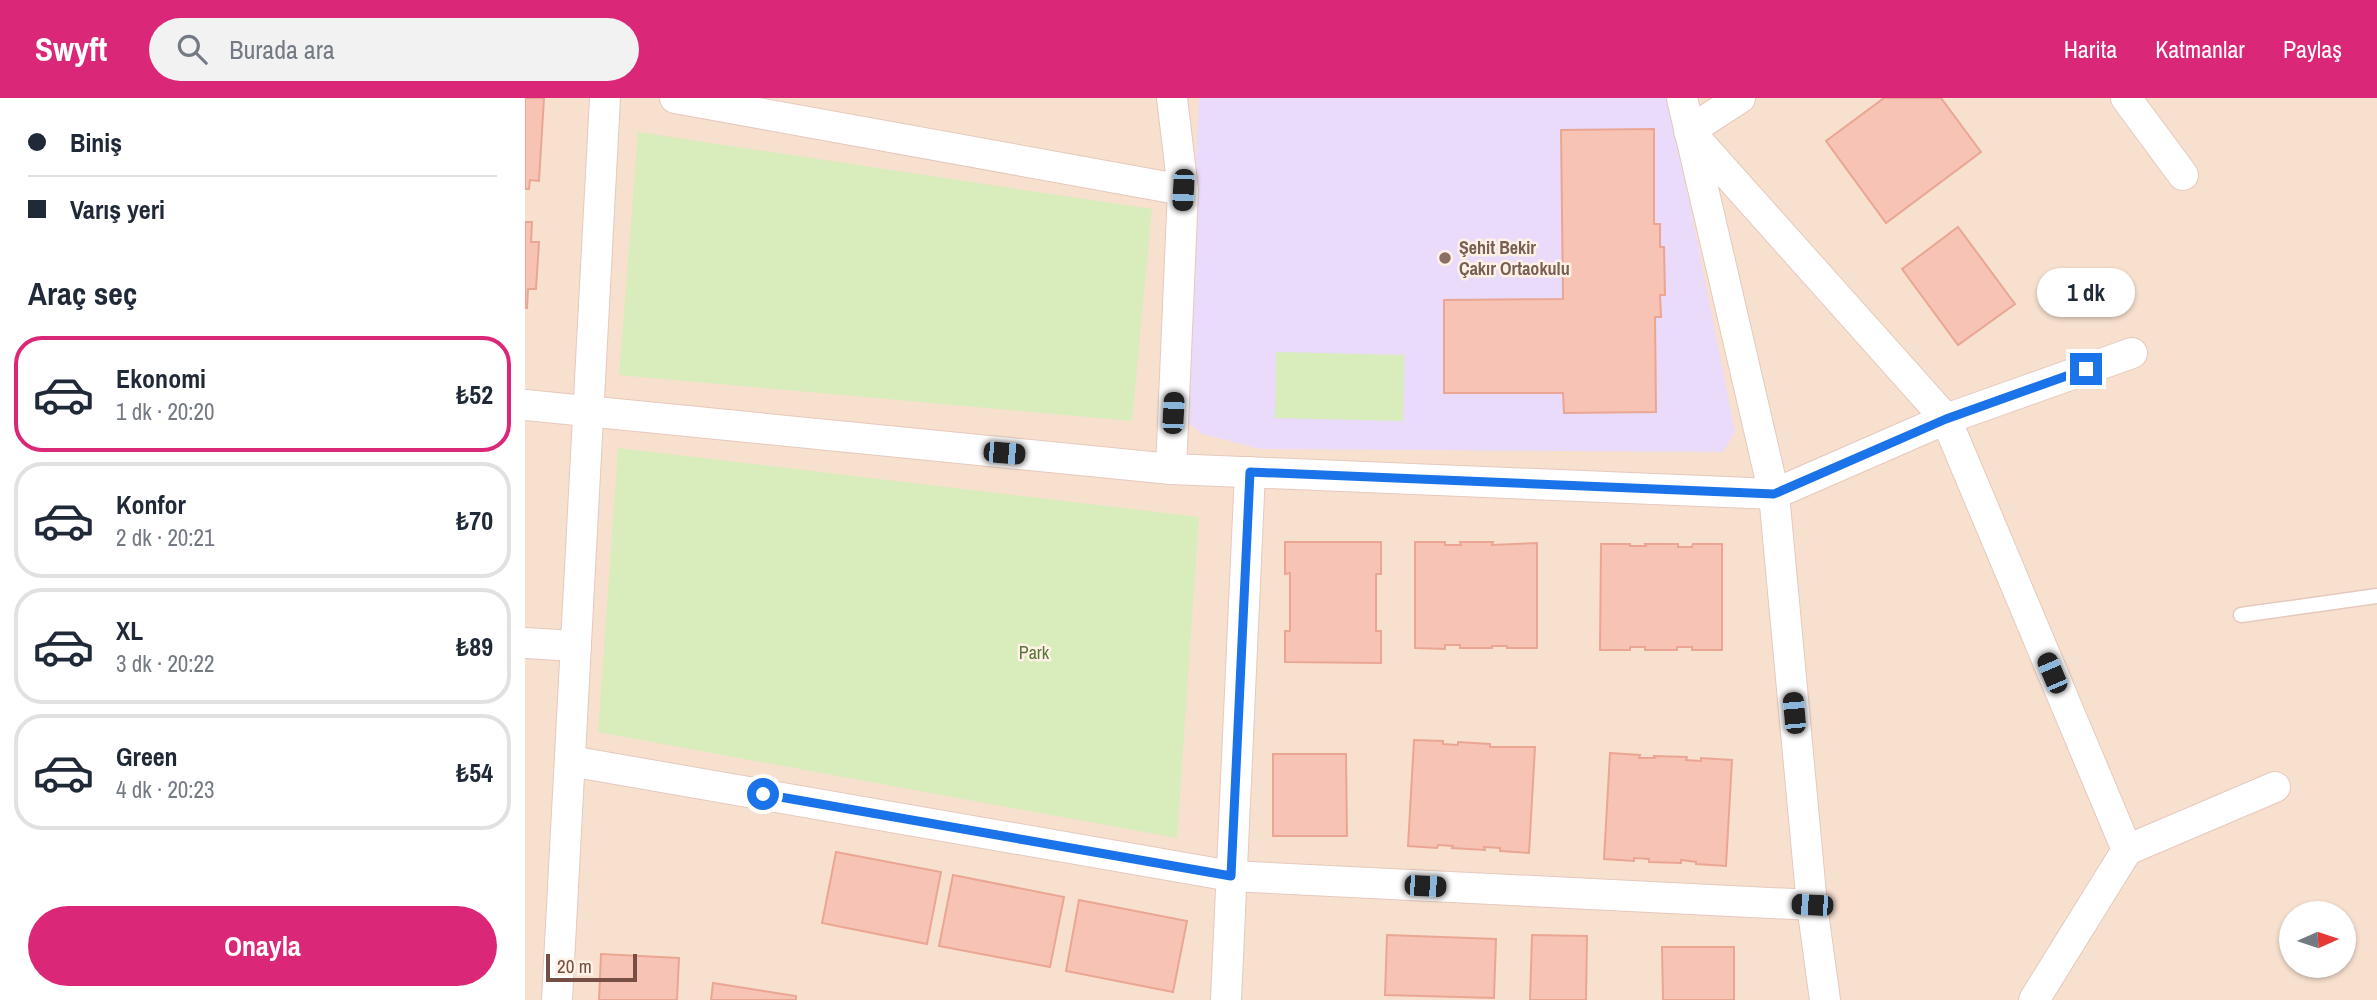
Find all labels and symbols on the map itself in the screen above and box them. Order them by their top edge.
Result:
car [1172,168,1195,212]
place label: Şehit Bekir Çakır Ortaokulu [1459,235,1570,281]
marker: Şehit Bekir Çakır Ortaokulu [1437,250,1453,266]
callout: 1 dk [2037,268,2135,316]
route end [2070,353,2102,385]
car [1162,391,1185,435]
car [983,441,1026,465]
park label: Park [1019,640,1050,665]
car [2035,650,2070,696]
car [1782,691,1807,735]
route start [747,778,779,810]
car [1404,874,1447,898]
car [1791,893,1834,917]
north arrow [2279,901,2355,978]
scale bar [546,951,637,983]

